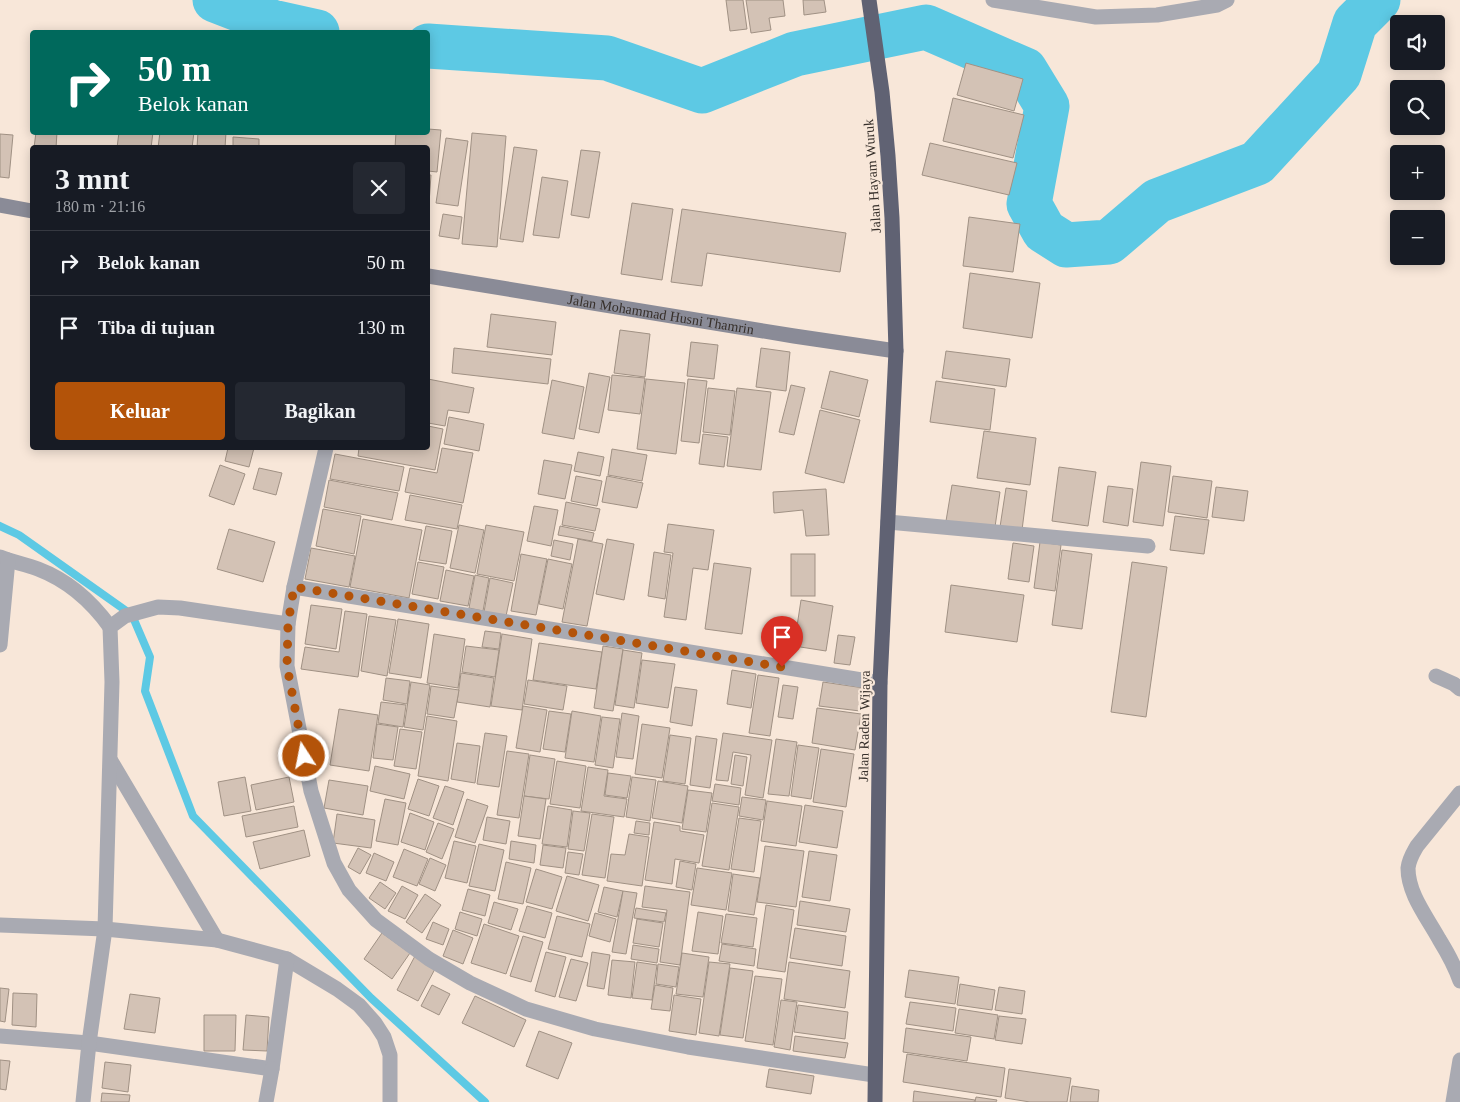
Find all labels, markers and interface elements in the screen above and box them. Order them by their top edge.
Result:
map controls [1390,15,1445,265]
button: sound [1390,15,1445,70]
icon: right [55,50,120,115]
text: 50 m [138,50,211,89]
button: search [1390,80,1445,135]
text: Belok kanan [138,91,249,116]
street label: Jalan Hayam Wuruk [861,118,884,233]
button: + [1390,145,1445,200]
text: 3 mnt [55,162,129,195]
button: close [353,162,405,214]
text: 180 m · 21:16 [55,198,145,215]
button: − [1390,210,1445,265]
icon: right [55,249,83,277]
text: Belok kanan [98,252,200,273]
text: 50 m [366,252,405,273]
street label: Jalan Mohammad Husni Thamrin [567,292,755,337]
icon: arrive [55,314,83,342]
text: Tiba di tujuan [98,317,215,338]
text: 130 m [357,317,405,338]
button: Keluar [55,382,225,440]
button: Bagikan [235,382,405,440]
pin [761,616,803,667]
icon: arrive [768,623,796,651]
street label: Jalan Raden Wijaya [856,670,873,782]
position arrow [277,729,329,781]

